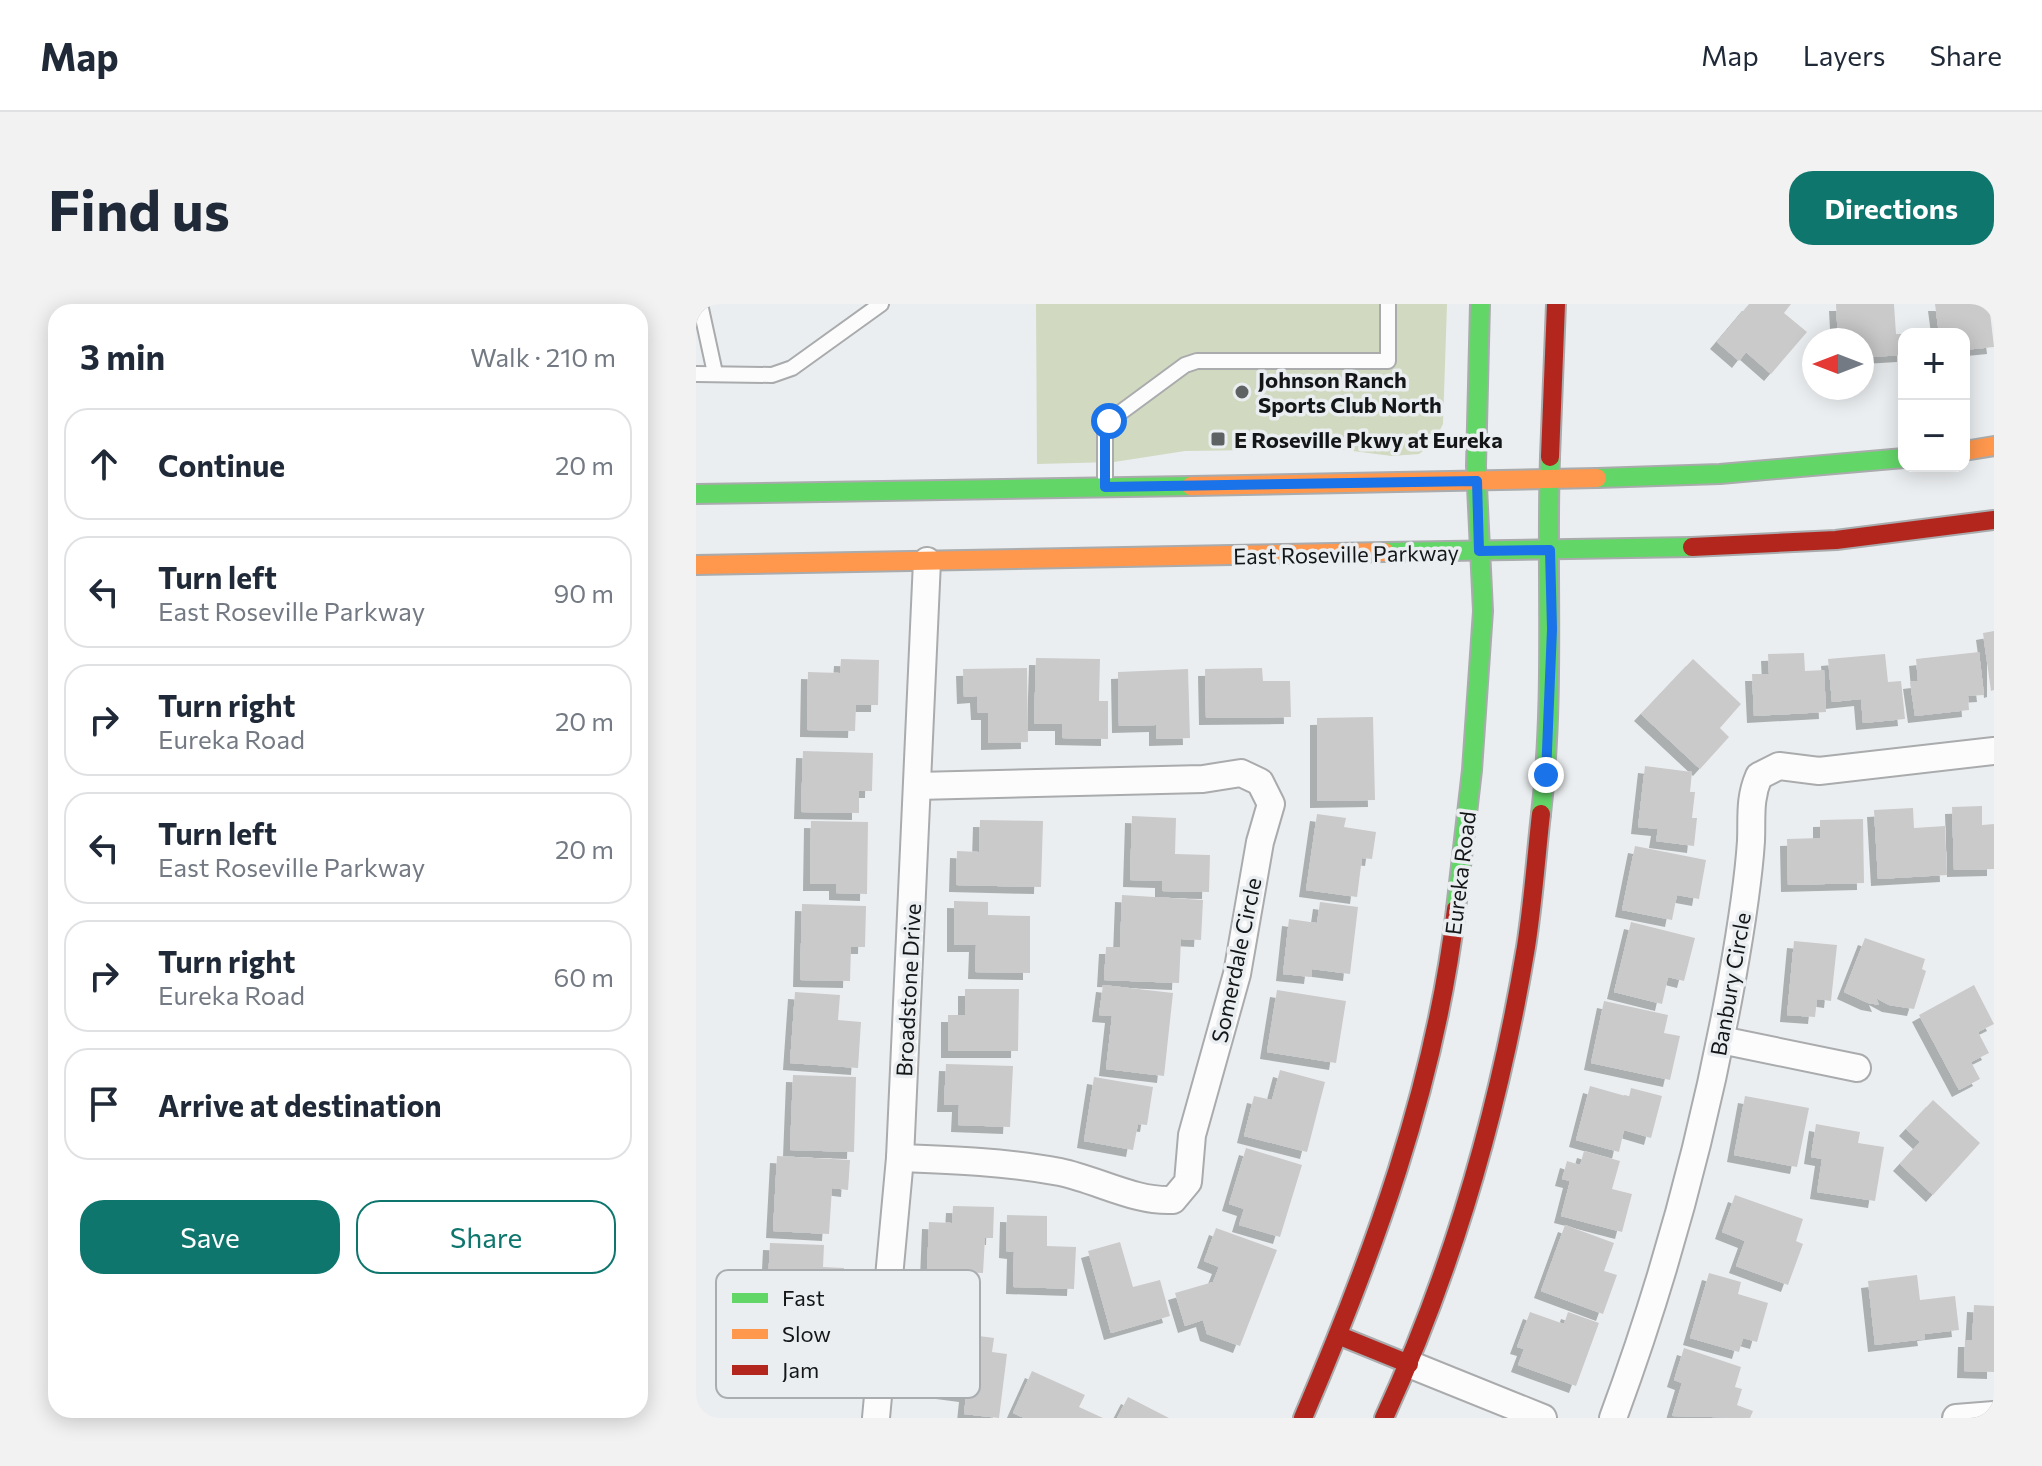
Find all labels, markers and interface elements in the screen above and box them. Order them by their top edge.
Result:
text: Map [40,32,119,79]
text: Map [1701,38,1759,72]
text: Layers [1803,38,1885,72]
text: Share [1929,38,2002,72]
button: Directions [1789,171,1994,245]
text: Find us [48,174,230,243]
north arrow [1802,328,1874,400]
map controls [1898,328,1970,472]
button: + [1898,328,1970,400]
text: 3 min [80,335,165,377]
text: Walk · 210 m [470,341,616,372]
place label: Johnson Ranch Sports Club North [1258,366,1442,418]
marker: Johnson Ranch Sports Club North [1233,383,1251,401]
button: − [1898,400,1970,472]
route start [1091,403,1127,439]
place label: E Roseville Pkwy at Eureka [1234,426,1503,453]
marker: E Roseville Pkwy at Eureka [1209,430,1227,448]
icon: ahead [82,442,126,486]
text: Continue [158,446,285,483]
text: 20 m [555,449,614,480]
street label: East Roseville Parkway [1233,539,1459,569]
text: Turn left [158,558,277,595]
icon: left [82,570,126,614]
text: 90 m [554,577,614,608]
text: East Roseville Parkway [158,595,425,626]
text: Turn right [158,686,295,723]
icon: right [82,698,126,742]
text: 20 m [555,705,614,736]
text: Eureka Road [158,723,305,754]
route end [1528,757,1564,793]
street label: Eureka Road [1439,810,1481,936]
text: Turn left [158,814,277,851]
icon: left [82,826,126,870]
text: 20 m [555,833,614,864]
text: East Roseville Parkway [158,851,425,882]
street label: Somerdale Circle [1205,875,1267,1045]
street label: Broadstone Drive [890,903,926,1077]
street label: Banbury Circle [1704,910,1756,1058]
text: Turn right [158,942,295,979]
icon: right [82,954,126,998]
text: 60 m [554,961,614,992]
text: Eureka Road [158,979,305,1010]
icon: arrive [82,1082,126,1126]
text: Arrive at destination [158,1086,442,1123]
button: Save [80,1200,340,1274]
button: Share [356,1200,616,1274]
legend [716,1270,980,1398]
text: Fast [782,1284,825,1311]
text: Slow [782,1320,831,1347]
text: Jam [782,1356,819,1383]

